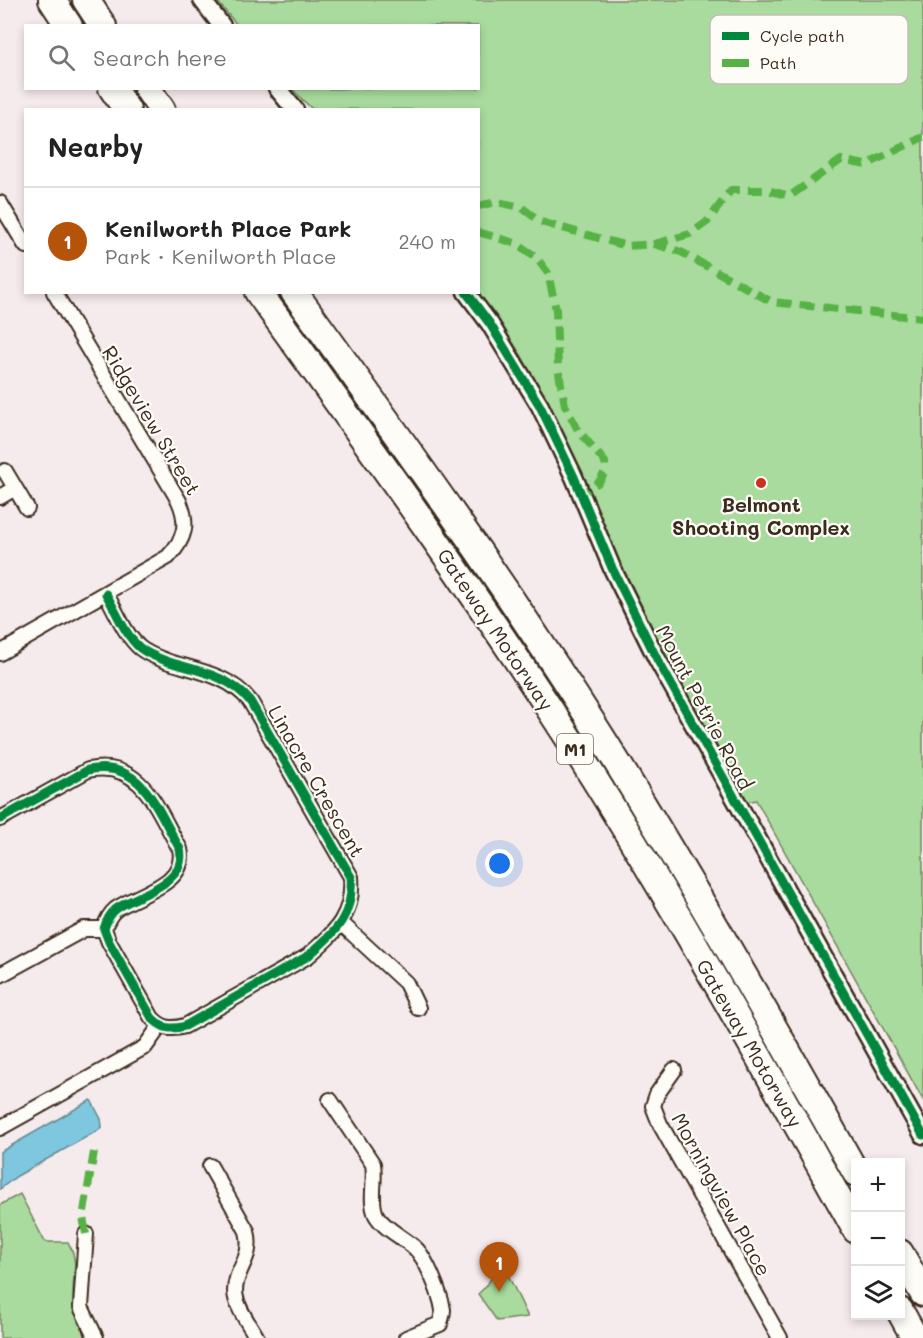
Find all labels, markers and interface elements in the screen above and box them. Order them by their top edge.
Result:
legend [710,15,908,84]
search box [24,24,480,90]
text: Cycle path [760,25,844,46]
icon: search [45,41,78,74]
text: Search here [93,43,227,72]
text: Path [760,52,796,73]
text: Nearby [48,130,143,164]
text: Kenilworth Place Park [105,214,351,243]
text: 1 [63,228,72,254]
text: 240 m [398,228,456,254]
text: Park · Kenilworth Place [105,243,336,269]
street label: Ridgeview Street [97,340,207,500]
marker: Belmont Shooting Complex [754,476,768,490]
place label: Belmont Shooting Complex [672,491,850,540]
street label: Gateway Motorway [432,543,560,715]
street label: Mount Petrie Road [651,620,759,794]
street label: Linacre Crescent [263,700,371,862]
road number: M1 [557,734,593,764]
your location [485,849,514,878]
street label: Gateway Motorway [691,954,809,1132]
street label: Morningview Place [666,1108,778,1280]
map controls [851,1158,905,1320]
button: + [851,1158,905,1212]
button: − [851,1212,905,1266]
pin: 1 [480,1242,518,1292]
button: layers [851,1266,905,1320]

